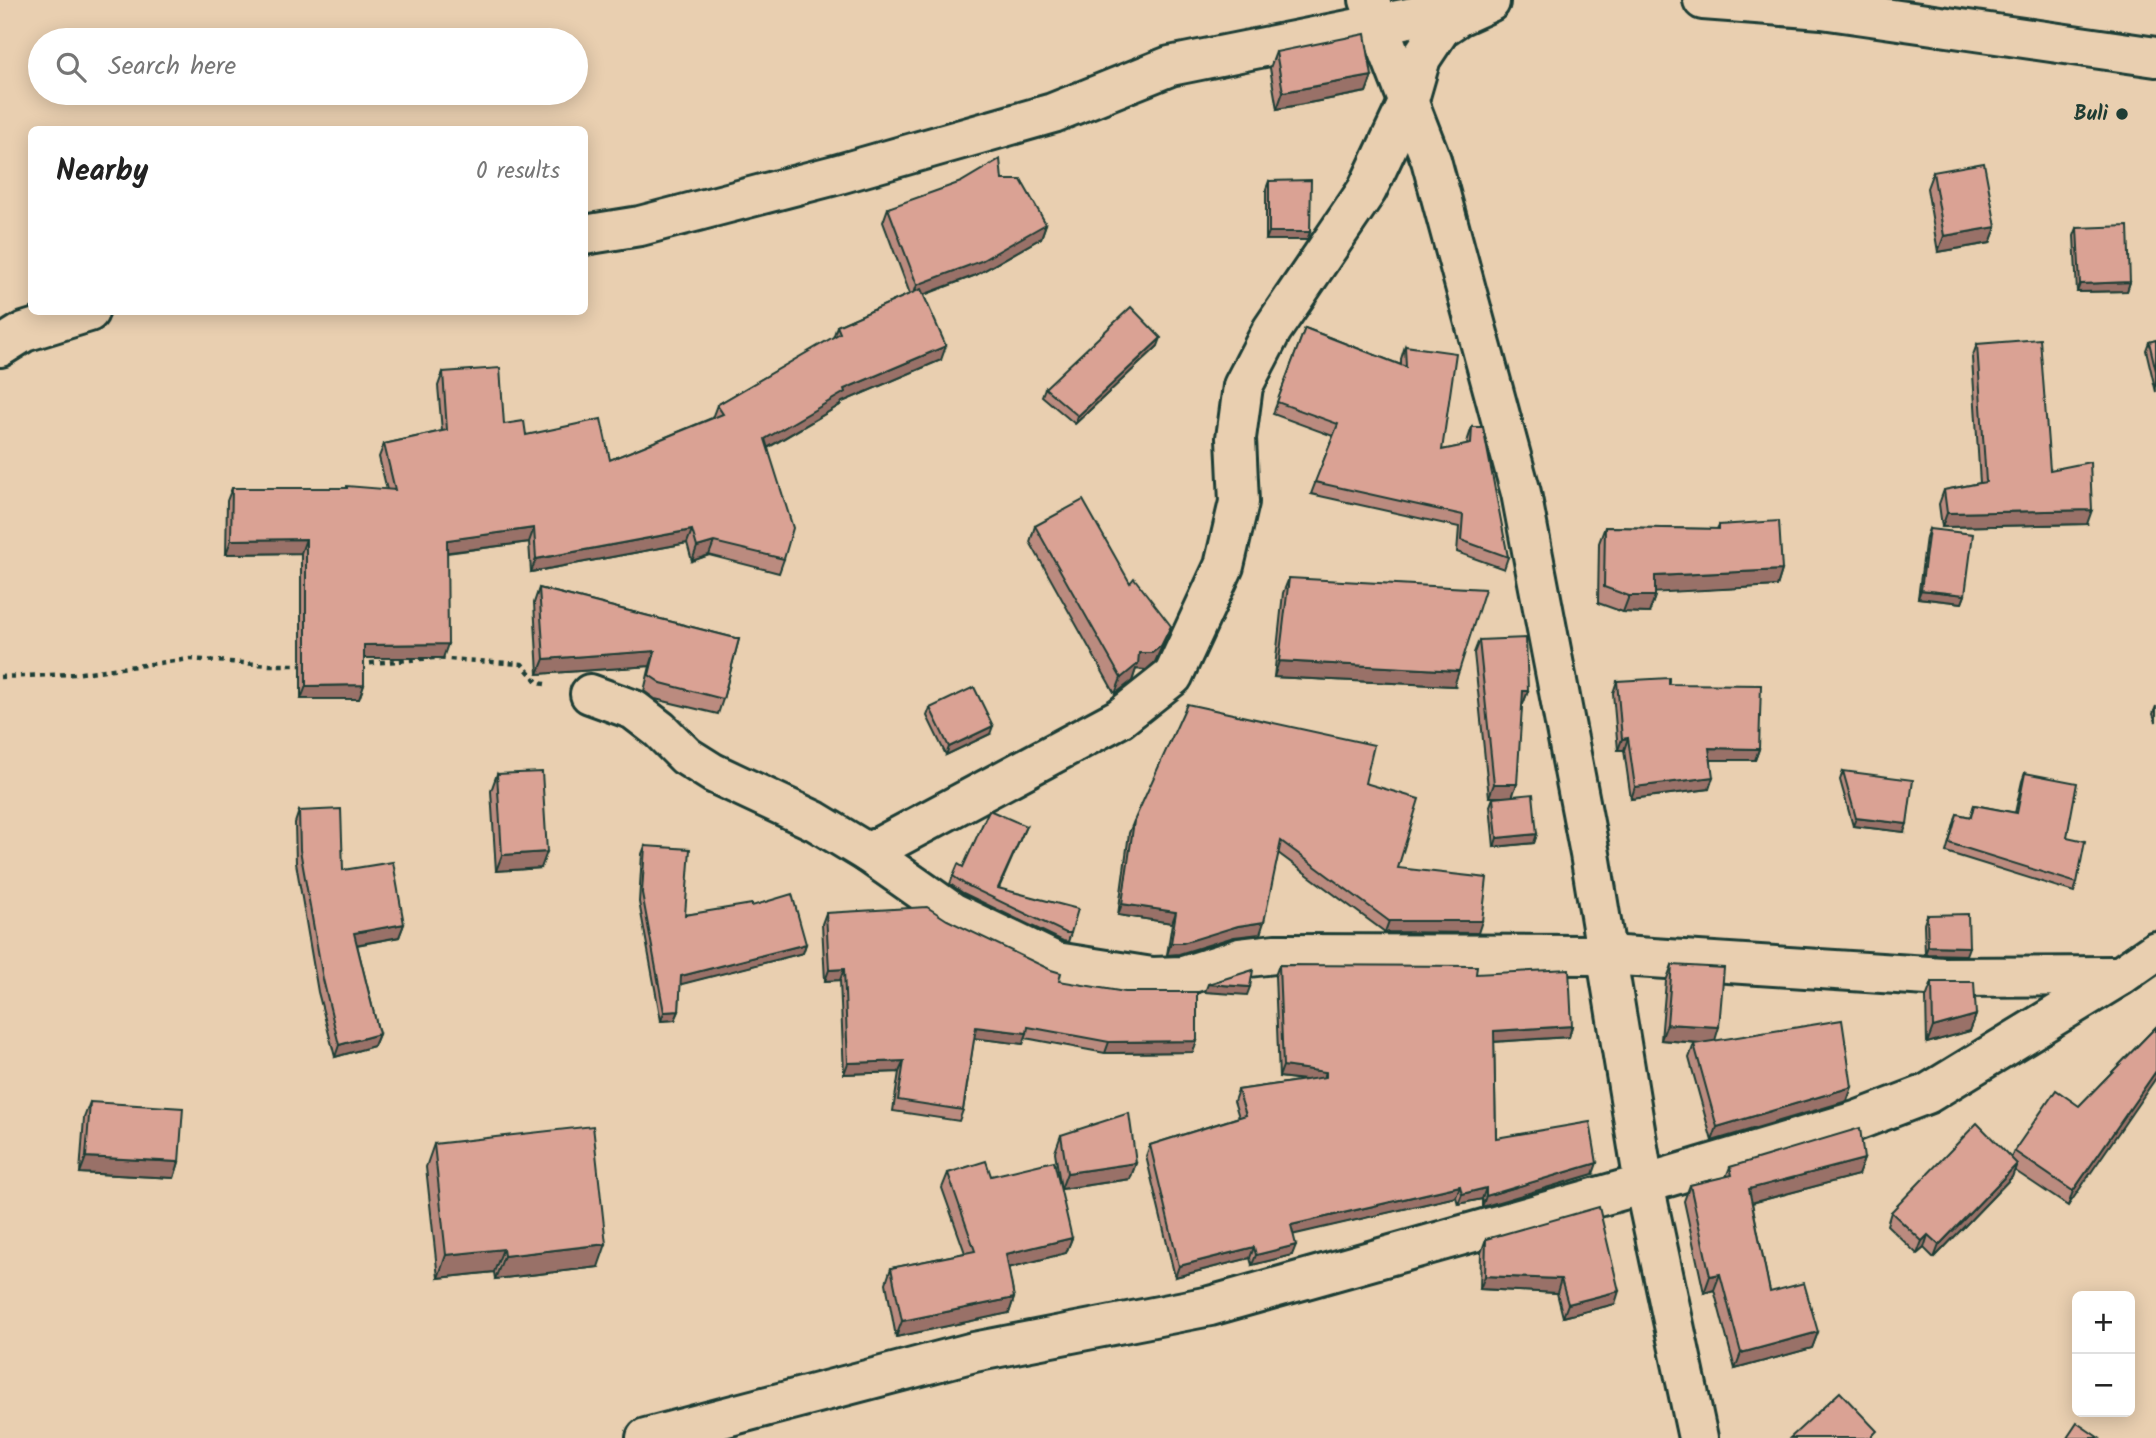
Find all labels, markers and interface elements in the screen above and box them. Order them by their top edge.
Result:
search box [28,28,588,105]
text: Search here [108,46,236,88]
icon: search [52,48,90,86]
place label: Buli [2074,98,2109,131]
marker: Buli [2114,106,2130,122]
text: Nearby [56,148,148,196]
text: 0 results [476,154,560,190]
map controls [2072,1291,2135,1417]
button: + [2072,1291,2135,1354]
button: − [2072,1354,2135,1417]

